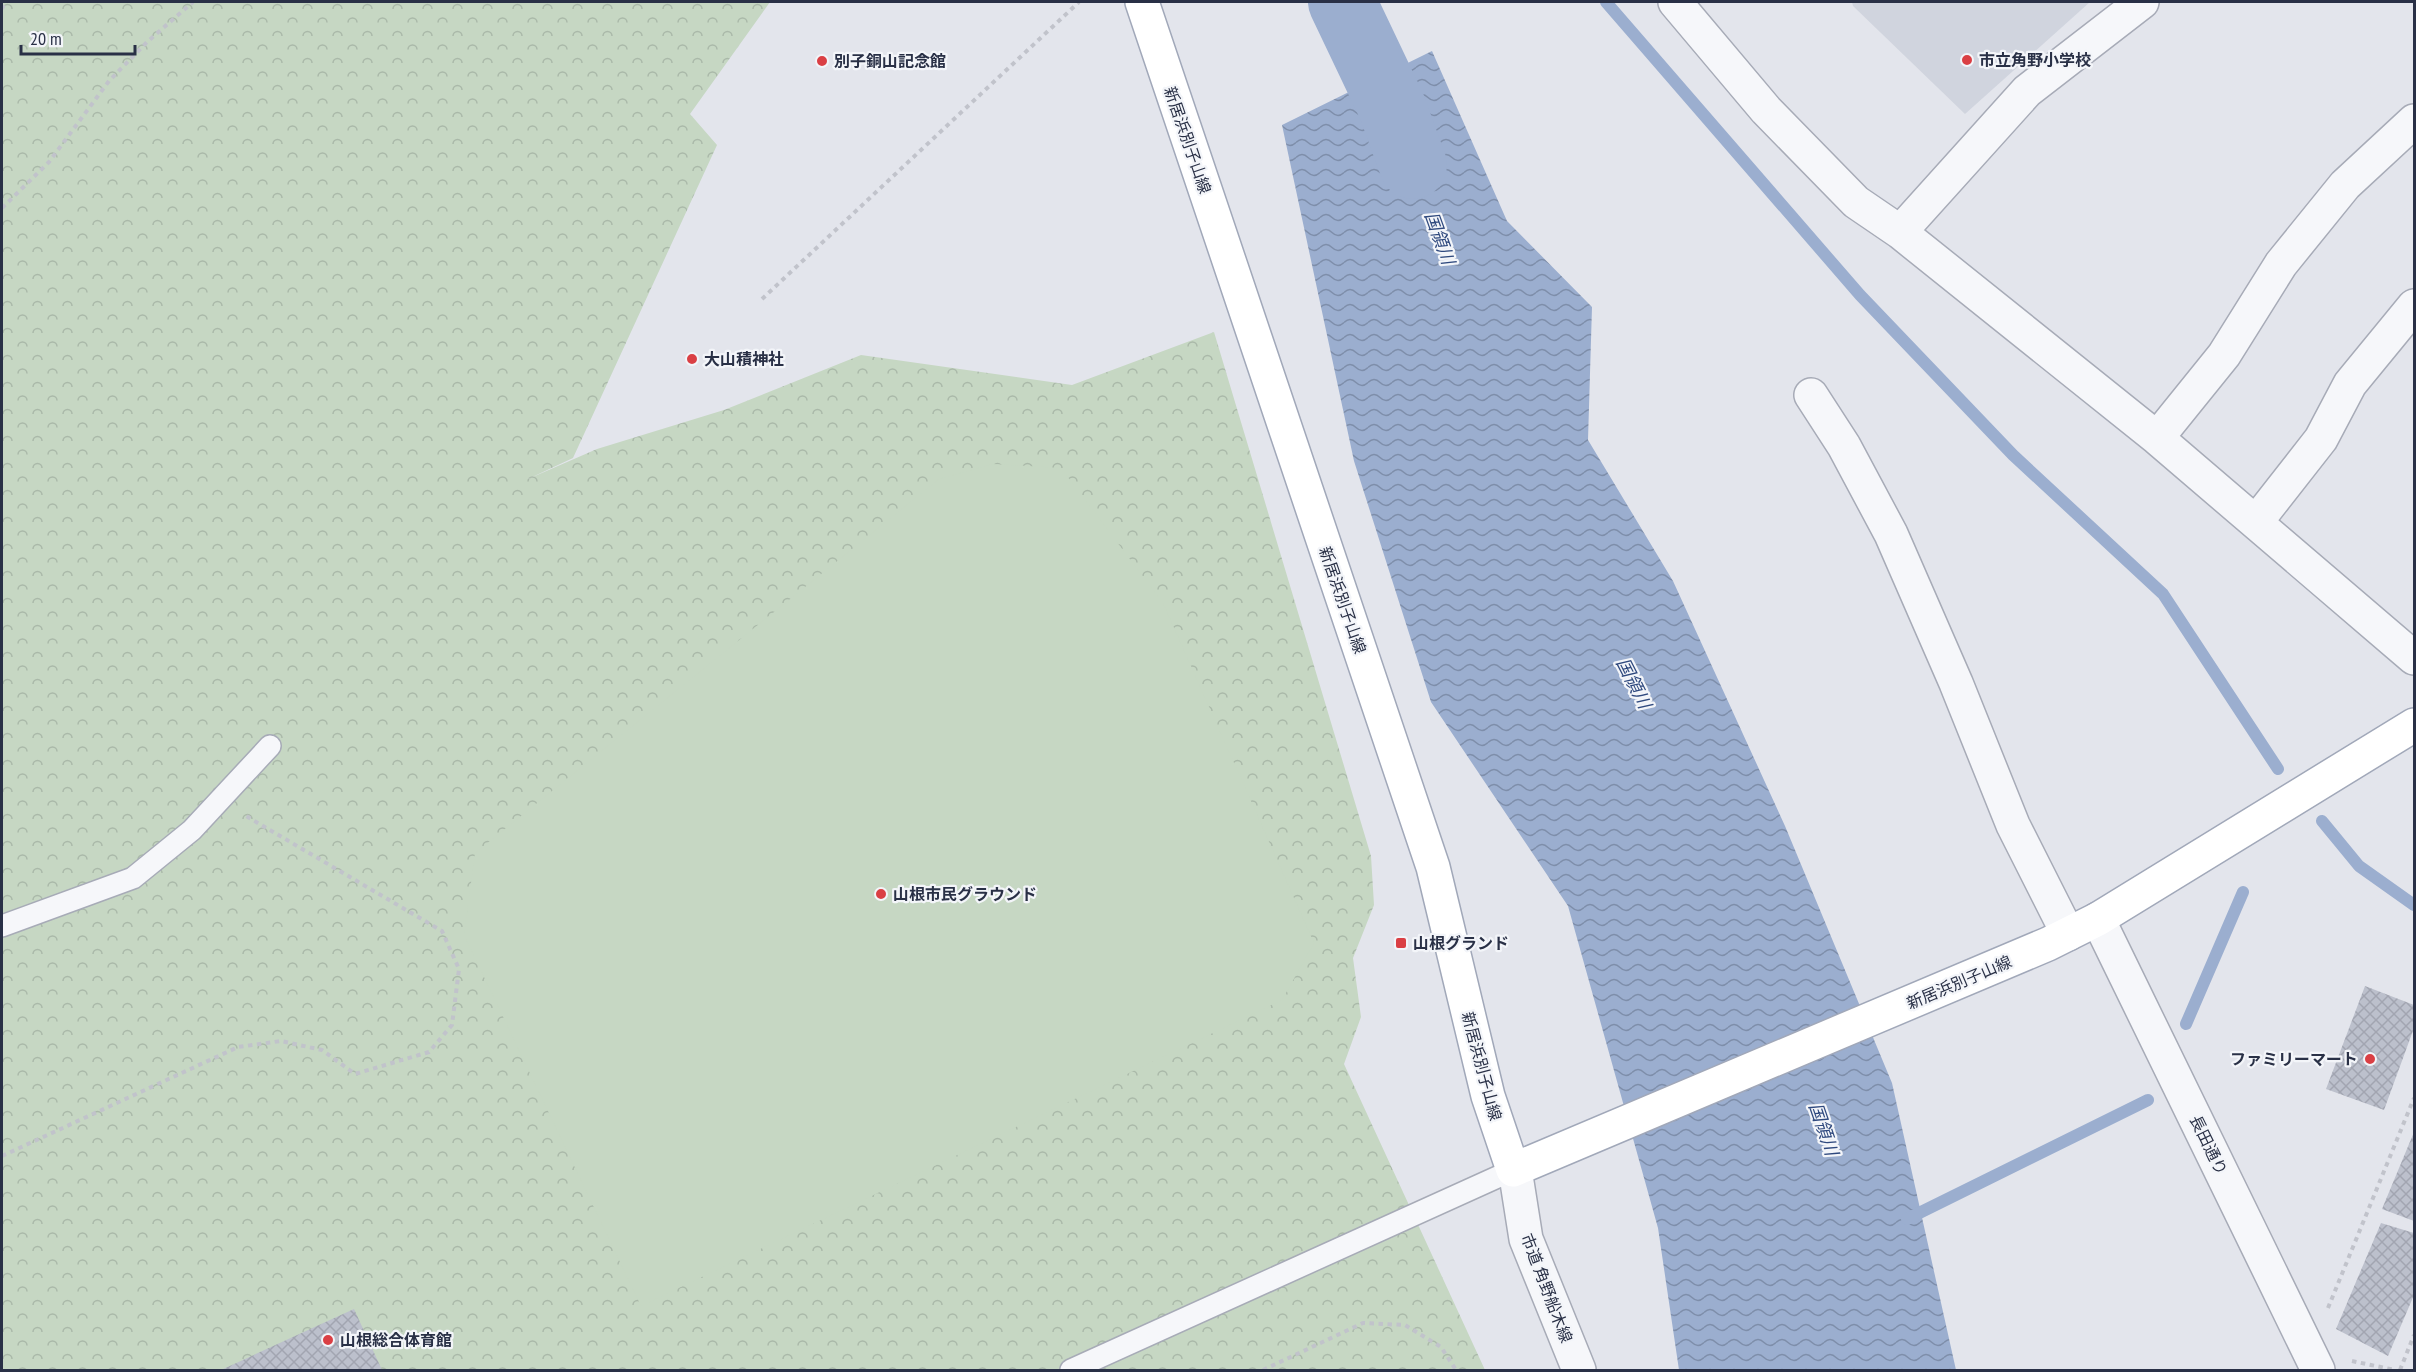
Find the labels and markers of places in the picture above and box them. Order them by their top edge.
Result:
place label: 市立角野小学校 [1979,50,2091,70]
place label: 別子銅山記念館 [834,51,946,71]
marker: 市立角野小学校 [1960,53,1974,67]
marker: 別子銅山記念館 [815,54,829,68]
place label: 大山積神社 [704,349,784,369]
marker: 大山積神社 [685,352,699,366]
place label: 山根市民グラウンド [893,884,1037,904]
marker: 山根市民グラウンド [874,887,888,901]
place label: 山根グランド [1413,933,1509,953]
marker: 山根グランド [1394,936,1408,950]
place label: ファミリーマート [2230,1049,2358,1069]
marker: ファミリーマート [2363,1052,2377,1066]
place label: 山根総合体育館 [340,1330,452,1350]
marker: 山根総合体育館 [321,1333,335,1347]

